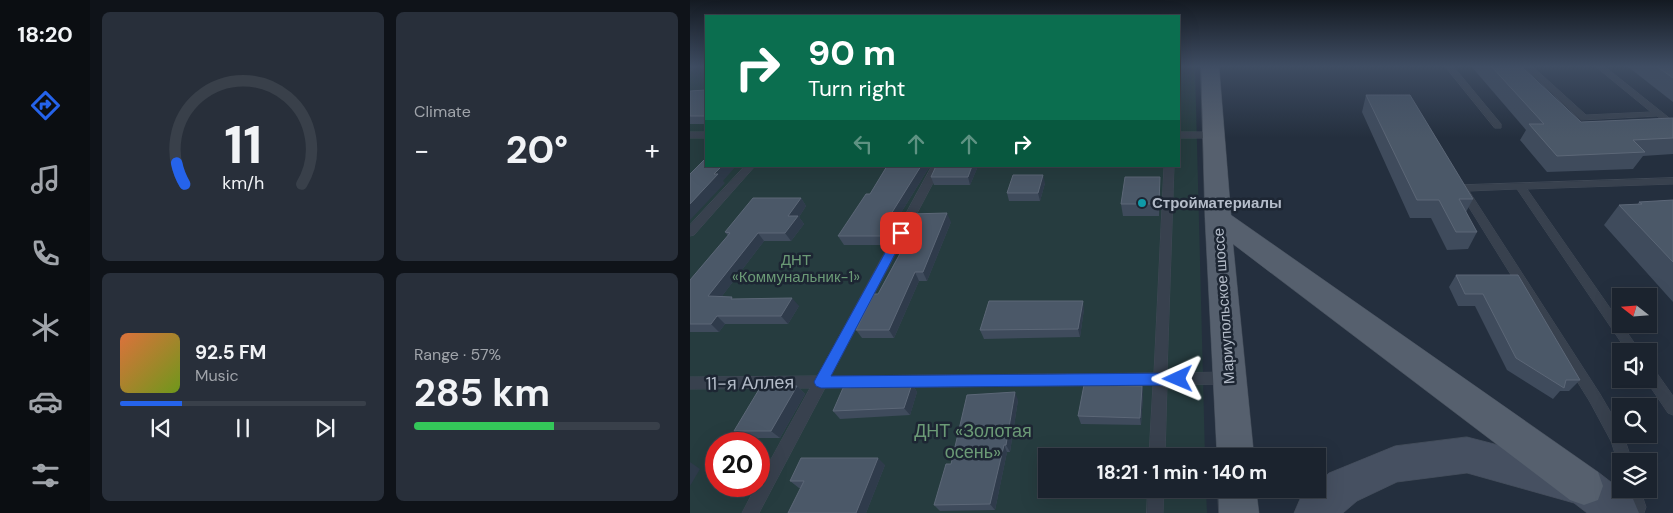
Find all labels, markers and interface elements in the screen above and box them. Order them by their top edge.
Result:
text: 18:20 [17,20,73,49]
text: 90 m [808,30,896,76]
icon: right [725,35,790,100]
text: Turn right [808,74,905,103]
icon: directions [28,88,63,123]
text: Climate [414,101,471,122]
text: 11 [224,111,262,179]
text: 20° [506,125,568,175]
icon: left [849,130,877,158]
icon: ahead [902,130,930,158]
icon: ahead [955,130,983,158]
icon: right [1008,130,1036,158]
text: − [414,132,429,169]
text: + [645,132,660,169]
icon: music [28,162,63,197]
text: km/h [222,171,264,195]
place label: Стройматериалы [1152,193,1282,213]
marker: Стройматериалы [1136,197,1148,209]
pin [880,212,922,254]
icon: arrive [887,219,915,247]
street label: Мариупольское шоссе [1209,227,1239,385]
icon: phone [28,236,63,271]
park label: ДНТ «Коммунальник-1» [732,250,860,287]
north arrow [1612,288,1658,332]
map controls [1612,288,1657,498]
icon: climate [28,310,63,345]
text: 92.5 FM [195,340,266,365]
button: sound [1612,343,1657,388]
text: Range · 57% [414,344,501,365]
position arrow [1151,352,1203,404]
text: Music [195,365,239,386]
text: 285 km [414,368,550,418]
street label: 11-я Аллея [706,370,794,396]
icon: car [28,384,63,419]
button: search [1612,398,1657,443]
icon: previous [147,414,175,442]
icon: pause [229,414,257,442]
icon: next [311,414,339,442]
park label: ДНТ «Золотая осень» [914,419,1032,464]
speed limit sign: 20 [705,432,770,497]
button: layers [1612,453,1657,498]
icon: filters [28,458,63,493]
text: 18:21 · 1 min · 140 m [1097,460,1267,485]

